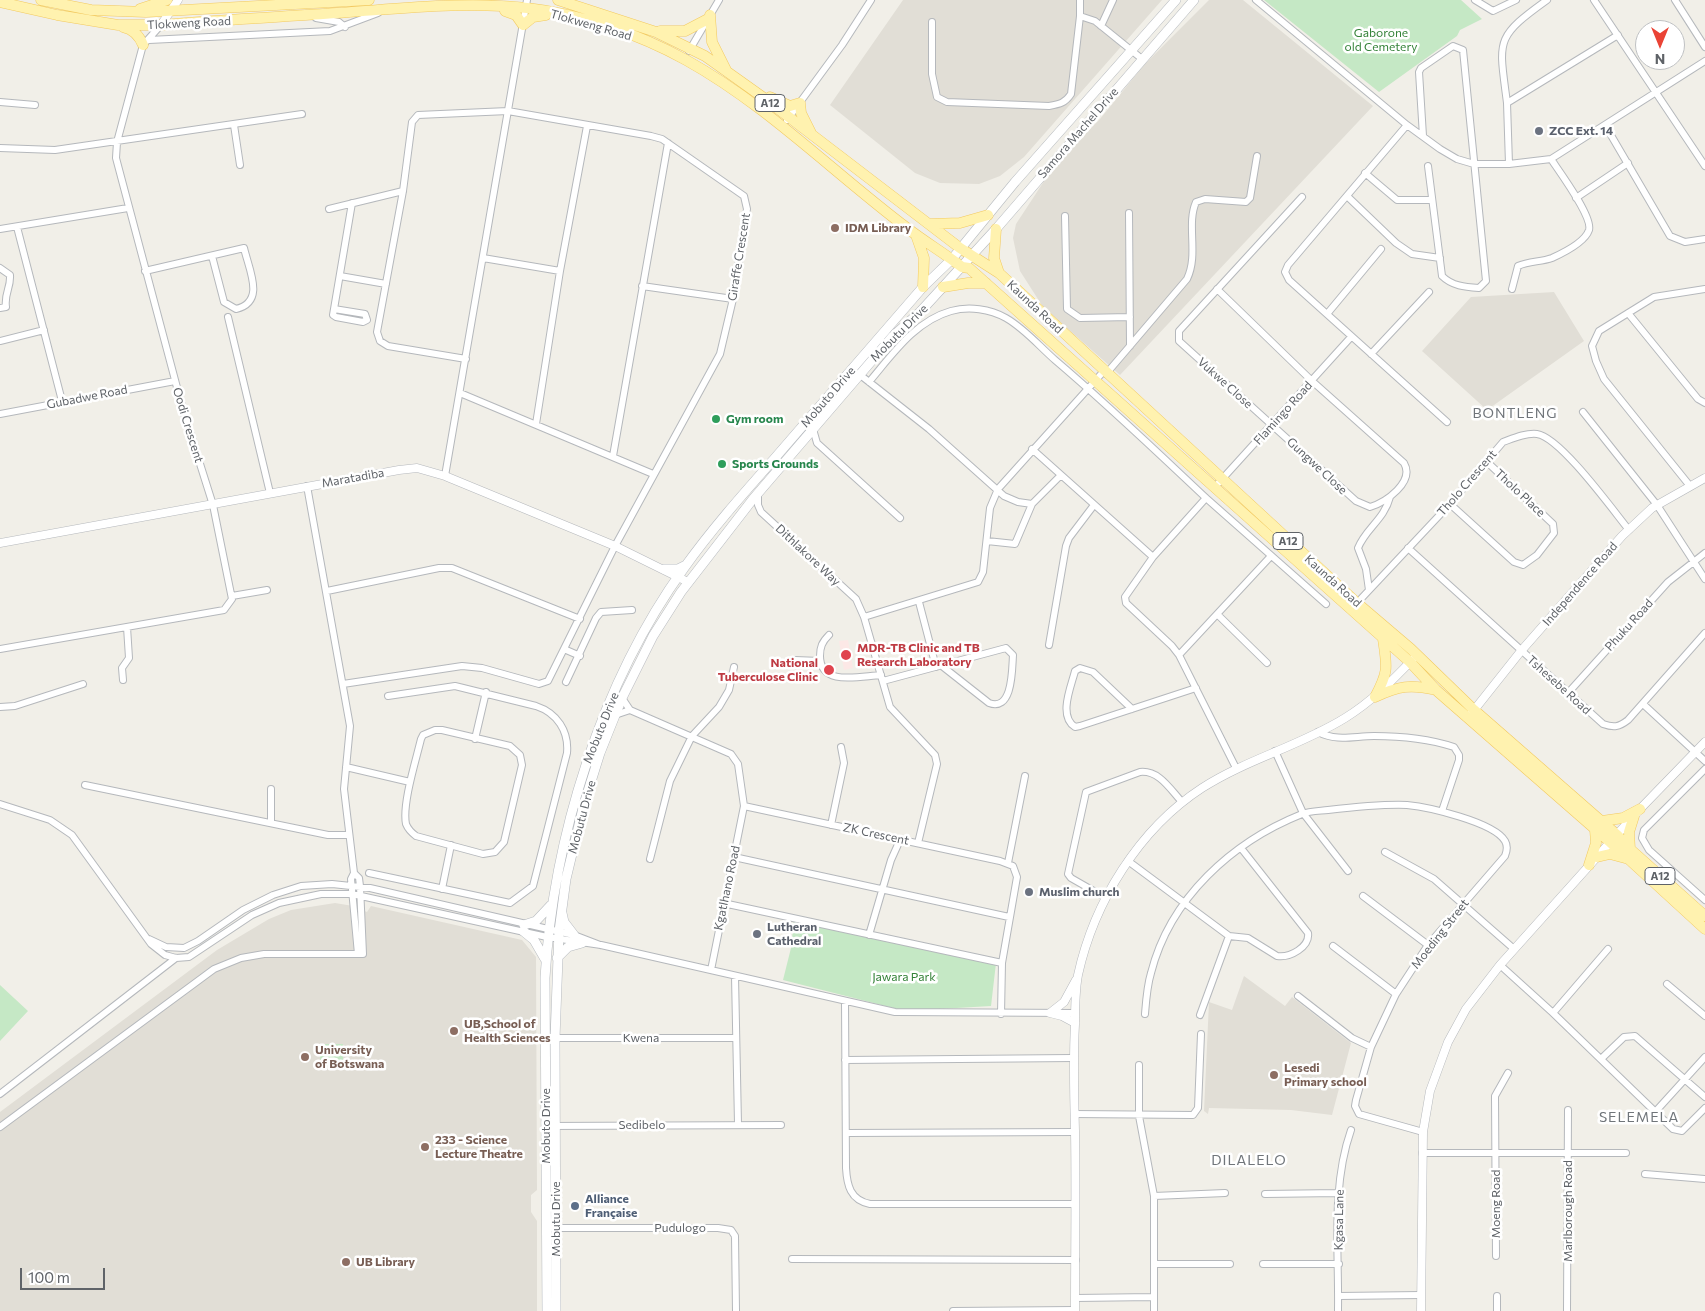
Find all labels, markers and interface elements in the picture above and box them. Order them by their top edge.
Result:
street label: Tlokweng Road [549,7,633,43]
street label: Tlokweng Road [147,14,231,32]
north arrow [1635,20,1685,70]
park label: Gaborone old Cemetery [1345,26,1417,54]
text: N [1655,51,1665,68]
street label: Samora Machel Drive [1035,85,1121,181]
road number: A12 [755,95,785,112]
place label: ZCC Ext. 14 [1549,124,1613,138]
marker: ZCC Ext. 14 [1533,125,1545,137]
street label: Giraffe Crescent [725,212,753,302]
place label: IDM Library [845,221,911,235]
marker: IDM Library [829,222,841,234]
street label: Kaunda Road [1004,277,1066,337]
street label: Mobutu Drive [867,301,931,365]
street label: Vukwe Close [1195,355,1255,411]
street label: Mobuto Drive [798,364,858,430]
street label: Flamingo Road [1251,378,1315,448]
street label: Gubadwe Road [45,382,129,412]
street label: Oodi Crescent [170,386,206,464]
district label: BONTLENG [1471,405,1559,421]
place label: Gym room [726,412,783,426]
marker: Gym room [710,413,722,425]
street label: Gungwe Close [1284,434,1350,498]
street label: Tholo Crescent [1434,447,1500,519]
place label: Sports Grounds [732,457,818,471]
marker: Sports Grounds [716,458,728,470]
street label: Maratadiba [321,465,385,491]
street label: Tholo Place [1492,466,1548,520]
street label: Dithlakore Way [773,521,843,589]
road number: A12 [1273,532,1303,550]
street label: Independence Road [1540,539,1620,629]
street label: Kaunda Road [1302,552,1364,610]
street label: Phuku Road [1602,596,1656,654]
place label: MDR-TB Clinic and TB Research Laboratory [857,641,980,669]
marker: MDR-TB Clinic and TB Research Laboratory [839,648,853,662]
street label: Tshesebe Road [1524,653,1594,717]
place label: National Tuberculose Clinic [718,656,818,684]
marker: National Tuberculose Clinic [822,663,836,677]
street label: Mobuto Drive [580,690,622,766]
street label: Mobutu Drive [565,779,599,855]
street label: ZK Crescent [842,820,910,848]
street label: Kgatlhano Road [711,844,743,932]
road number: A12 [1645,868,1675,884]
place label: Muslim church [1039,885,1119,899]
marker: Muslim church [1023,886,1035,898]
street label: Moeding Street [1408,896,1472,972]
place label: Lutheran Cathedral [767,920,821,948]
marker: Lutheran Cathedral [751,928,763,940]
park label: Jawara Park [872,970,936,984]
place label: UB,School of Health Sciences [464,1017,551,1045]
marker: UB,School of Health Sciences [448,1025,460,1037]
street label: Kwena [623,1031,659,1045]
place label: University of Botswana [315,1043,384,1071]
marker: University of Botswana [299,1051,311,1063]
place label: Lesedi Primary school [1284,1061,1367,1089]
marker: Lesedi Primary school [1268,1069,1280,1081]
street label: Mobuto Drive [539,1088,553,1164]
district label: SELEMELA [1598,1109,1680,1125]
street label: Sedibelo [618,1118,666,1132]
place label: 233 - Science Lecture Theatre [435,1133,523,1161]
marker: 233 - Science Lecture Theatre [419,1141,431,1153]
district label: DILALELO [1210,1152,1288,1168]
street label: Marlborough Road [1561,1160,1575,1262]
street label: Moeng Road [1489,1170,1503,1238]
street label: Mobutu Drive [549,1181,563,1257]
street label: Kgasa Lane [1331,1189,1347,1251]
place label: Alliance Française [585,1192,637,1220]
marker: Alliance Française [569,1200,581,1212]
street label: Pudulogo [654,1221,706,1235]
place label: UB Library [356,1255,415,1269]
marker: UB Library [340,1256,352,1268]
scale bar [22,1258,108,1290]
text: 100 m [28,1268,70,1286]

